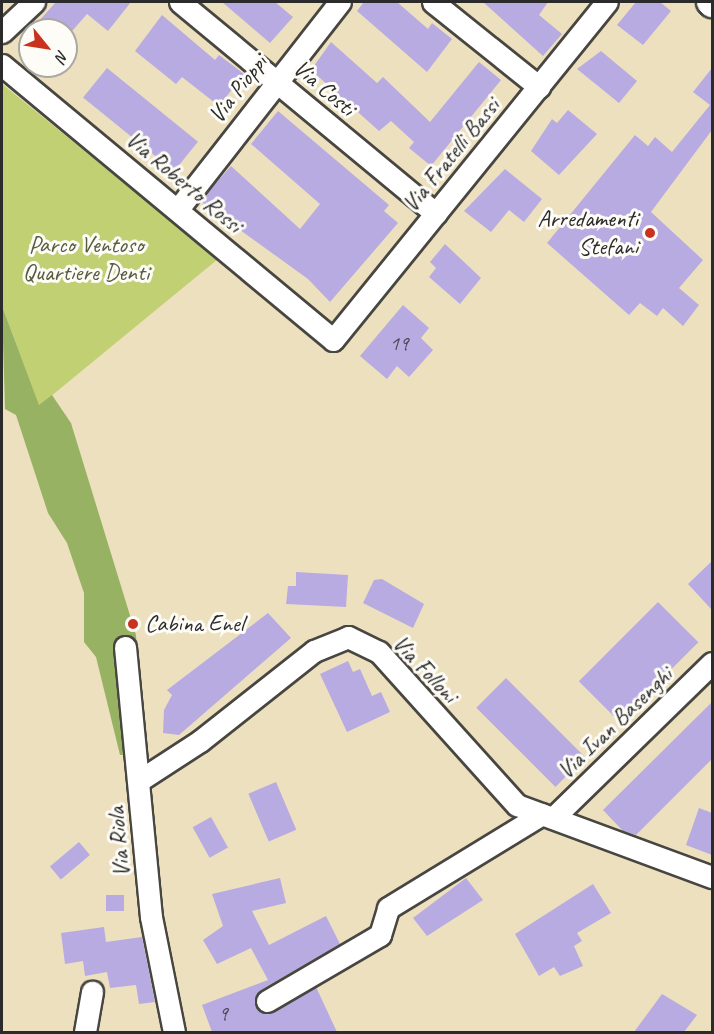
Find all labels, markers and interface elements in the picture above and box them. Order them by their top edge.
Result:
north arrow [18,18,78,78]
text: N [51,47,73,65]
street label: Via Pioppi [202,49,274,129]
street label: Via Costi [287,54,361,122]
street label: Via Fratelli Bassi [396,92,506,218]
street label: Via Roberto Rossi [120,125,248,239]
place label: Arredamenti Stefani [538,205,638,261]
marker: Arredamenti Stefani [643,226,657,240]
park label: Parco Ventoso Quartiere Denti [23,231,149,287]
house number: 19 [390,330,408,356]
place label: Cabina Enel [145,610,244,638]
marker: Cabina Enel [126,617,140,631]
street label: Via Folloni [386,629,464,709]
street label: Via Ivan Basenghi [551,661,679,785]
street label: Via Riola [102,805,136,879]
house number: 9 [218,1000,228,1026]

